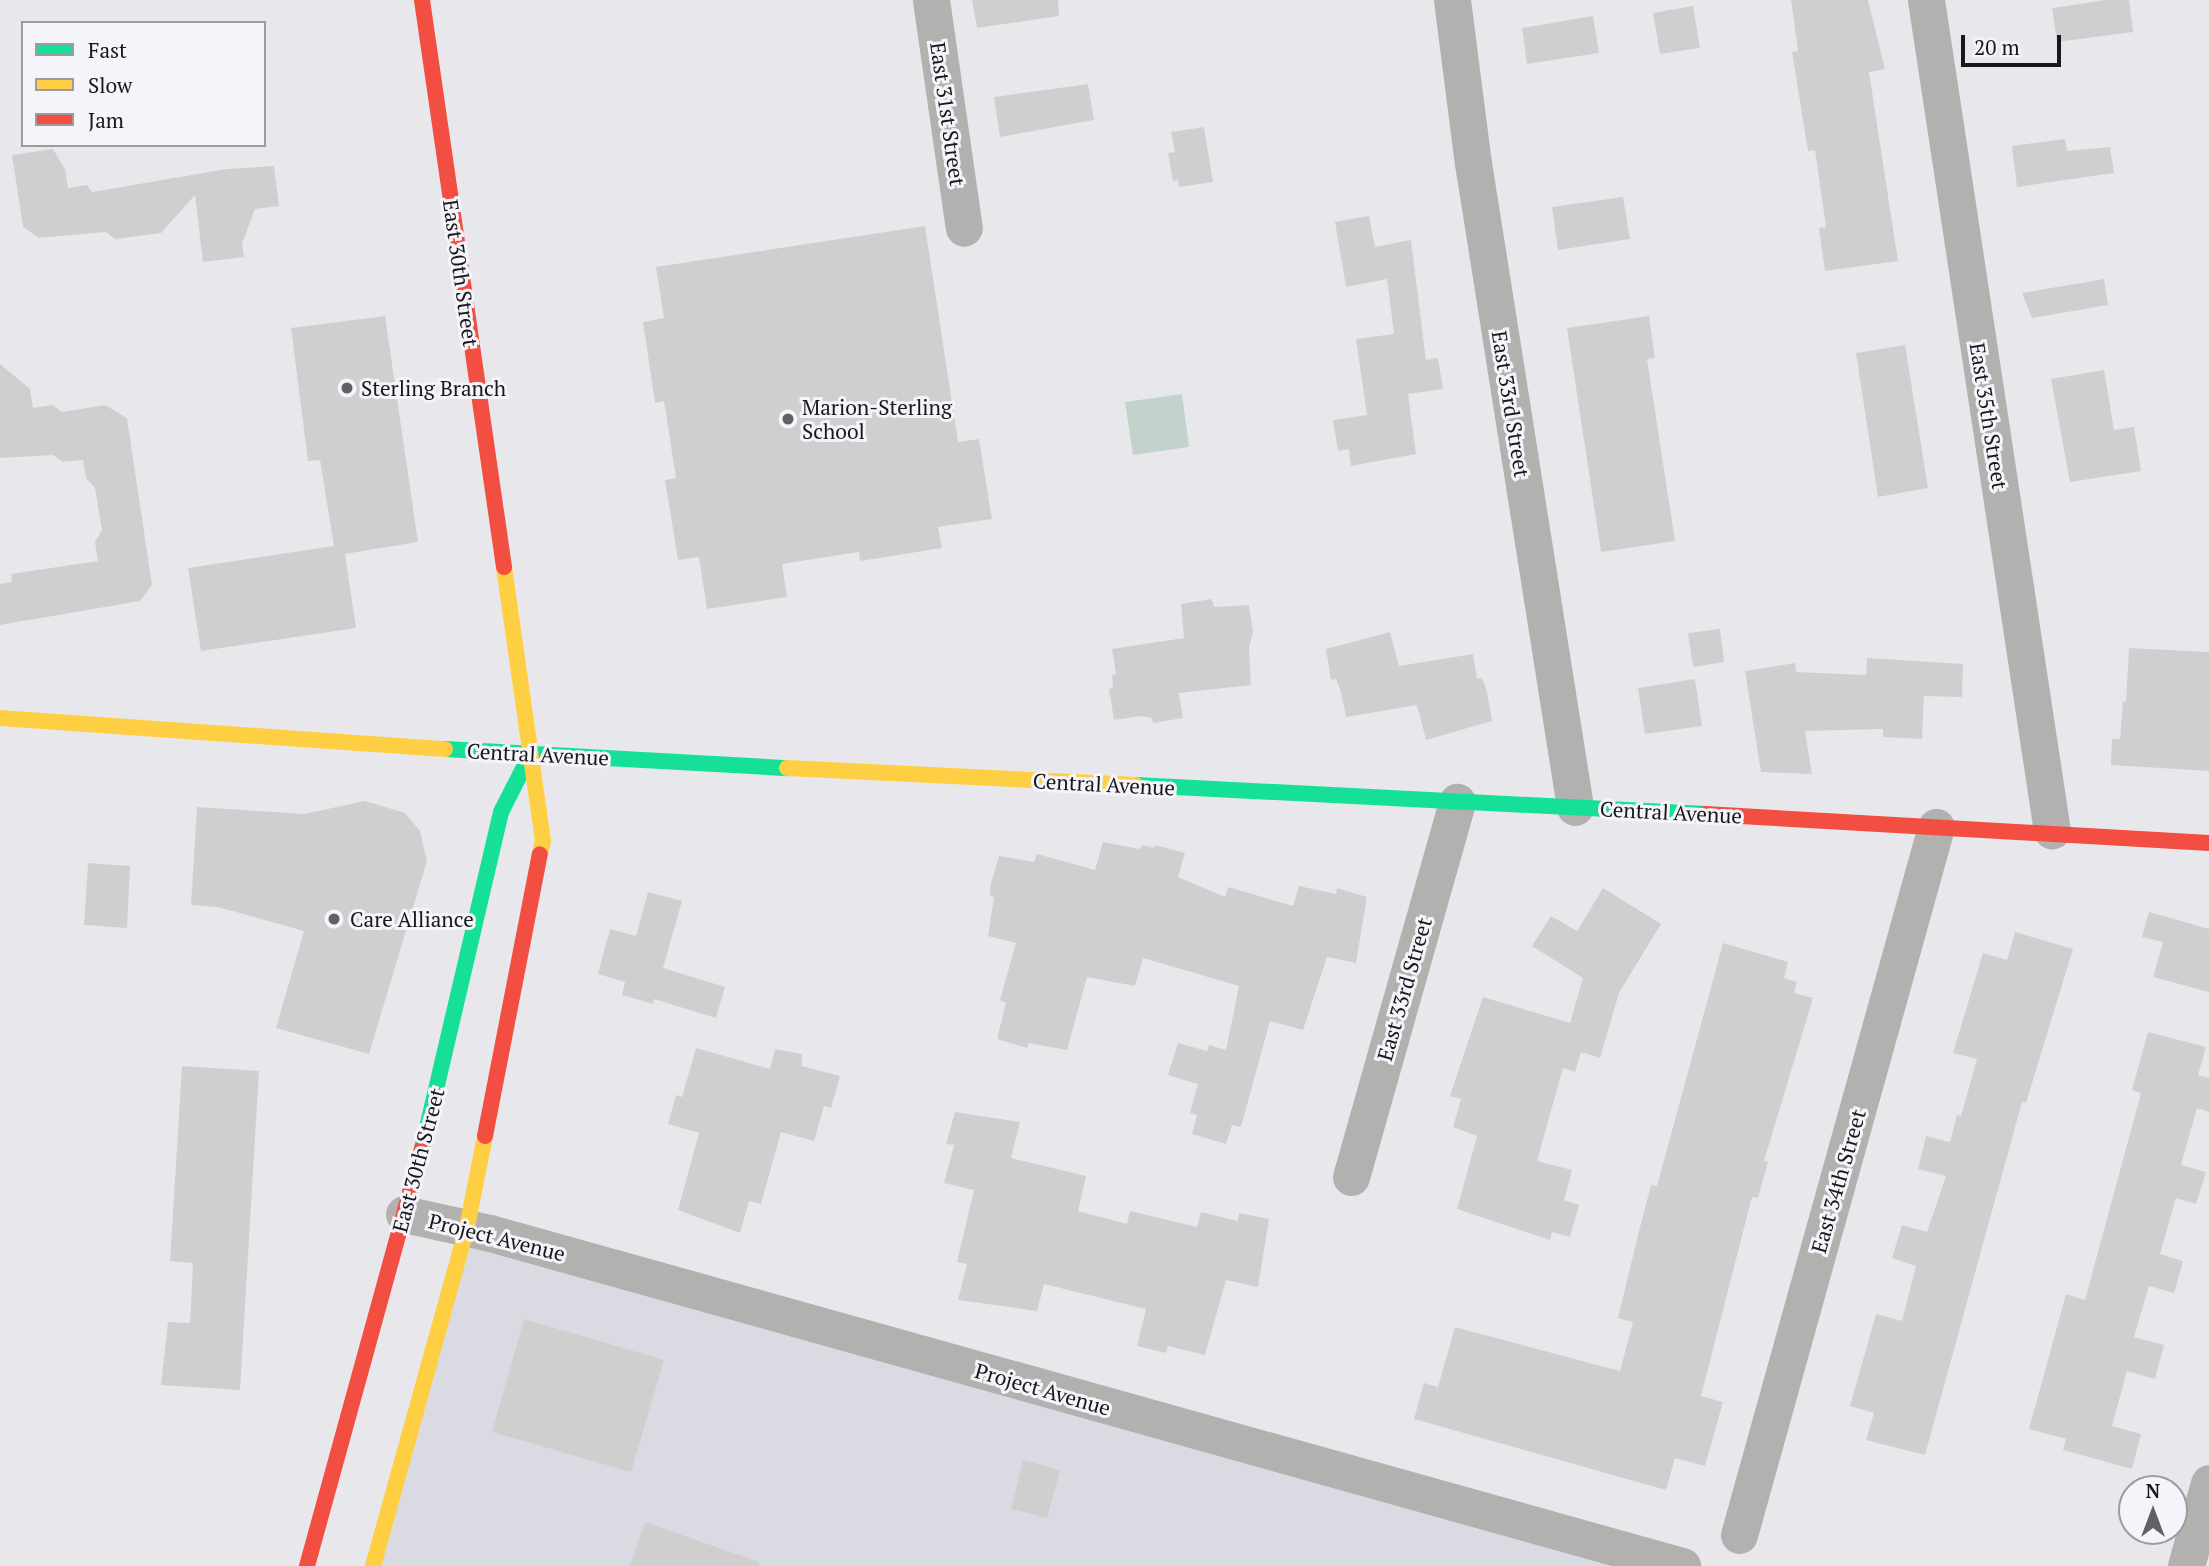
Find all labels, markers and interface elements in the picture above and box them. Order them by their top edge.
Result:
legend [21,21,266,147]
scale bar [1964,21,2064,65]
text: 20 m [1974,33,2020,61]
text: Fast [88,36,127,64]
street label: East 31st Street [925,40,971,188]
text: Slow [88,71,132,99]
text: Jam [88,106,124,134]
street label: East 30th Street [438,198,484,348]
street label: East 33rd Street [1487,329,1535,479]
street label: East 35th Street [1965,341,2013,491]
place label: Sterling Branch [361,375,506,401]
marker: Sterling Branch [339,380,355,396]
place label: Marion-Sterling School [802,394,952,444]
marker: Marion-Sterling School [780,411,796,427]
street label: Central Avenue [466,738,610,770]
street label: Central Avenue [1032,768,1176,800]
street label: Central Avenue [1599,796,1743,828]
place label: Care Alliance [350,906,474,932]
marker: Care Alliance [324,909,344,929]
street label: East 33rd Street [1371,914,1437,1064]
street label: East 30th Street [387,1085,449,1235]
street label: East 34th Street [1805,1106,1871,1256]
street label: Project Avenue [426,1208,568,1266]
street label: Project Avenue [972,1358,1114,1420]
north arrow [2118,1475,2188,1545]
text: N [2146,1478,2160,1503]

